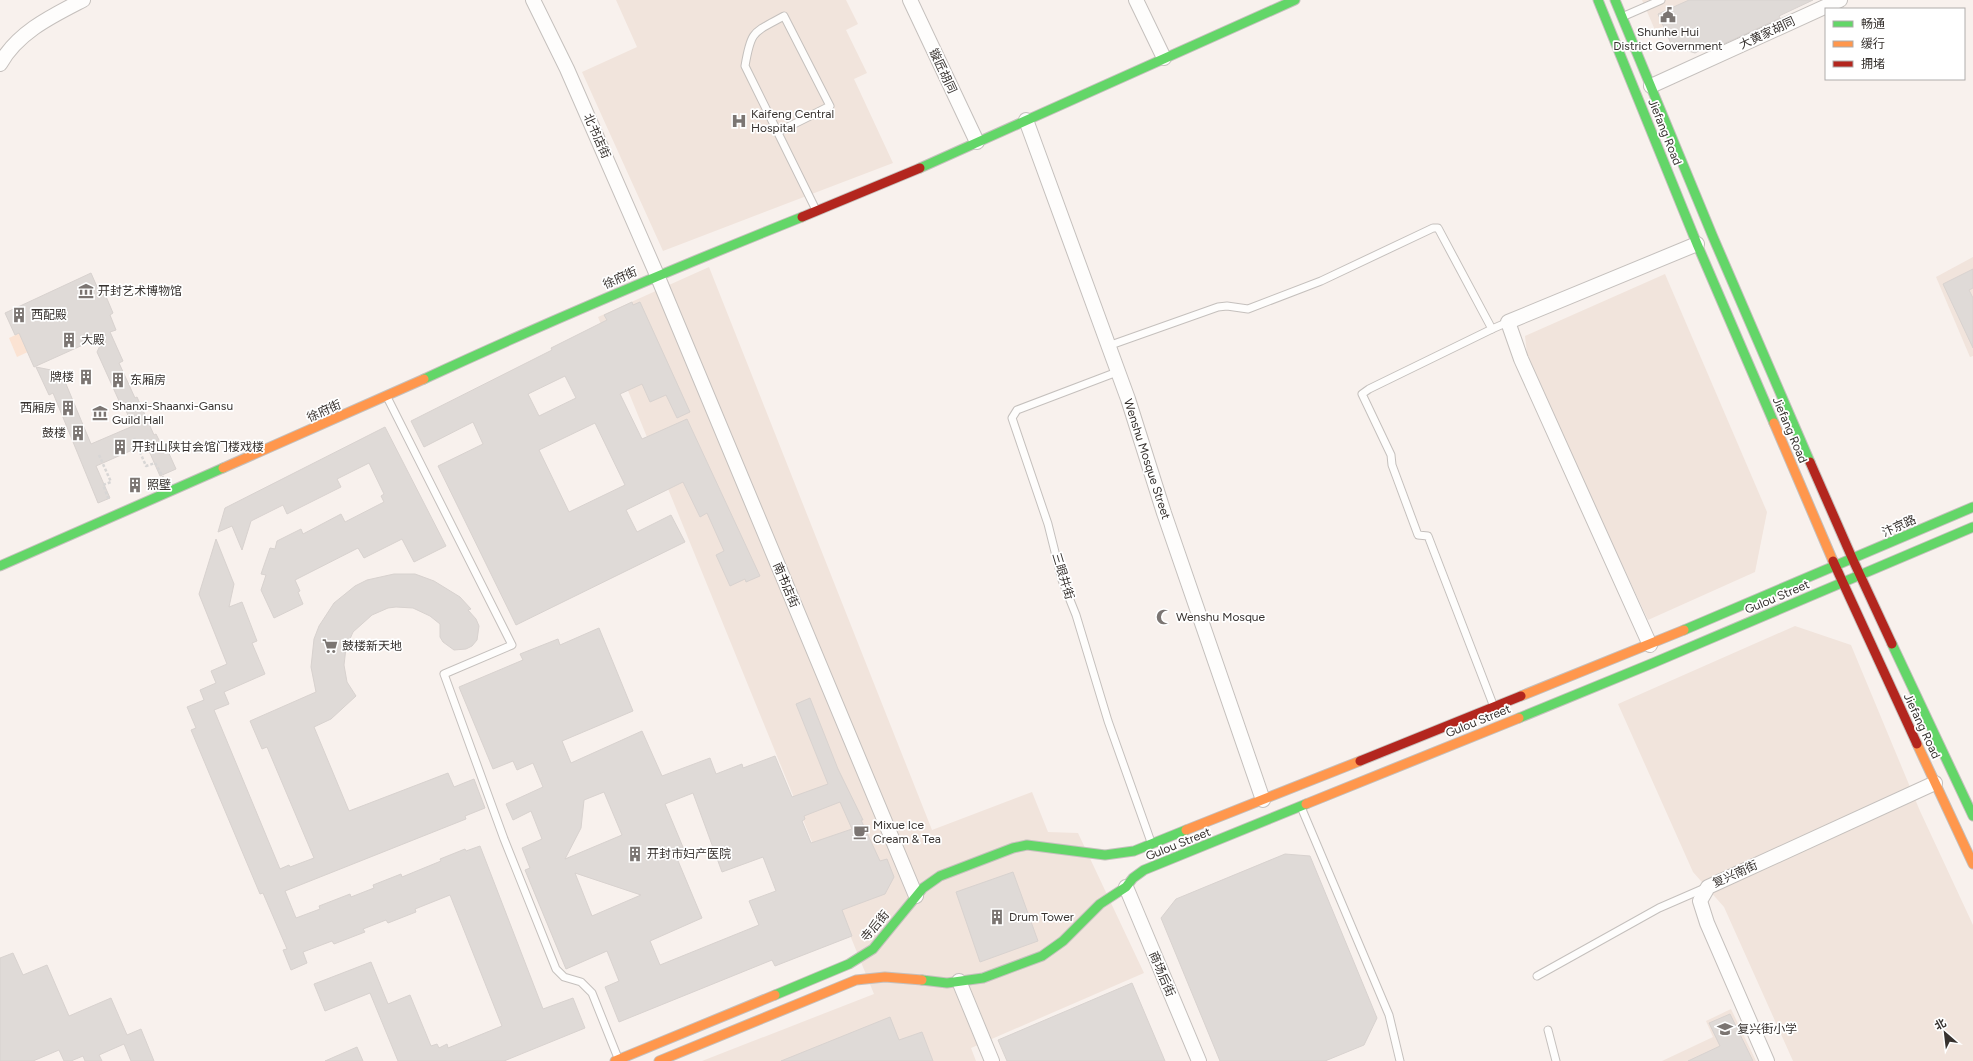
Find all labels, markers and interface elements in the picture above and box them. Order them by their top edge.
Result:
public building icon: Shunhe Hui District Government [1659,6,1677,24]
legend [1825,8,1965,80]
street label: 大黄家胡同 [1737,14,1797,52]
text: 畅通 [1861,17,1885,31]
place label: Shunhe Hui District Government [1613,25,1723,53]
text: 缓行 [1861,37,1885,51]
street label: 镟匠胡同 [927,46,959,96]
text: 拥堵 [1861,57,1885,71]
street label: Jiefang Road [1645,97,1685,167]
place label: Kaifeng Central Hospital [751,107,834,135]
street label: 北书店街 [581,111,613,161]
hospital icon: Kaifeng Central Hospital [730,112,748,130]
street label: 徐府街 [601,264,639,292]
museum icon: 开封艺术博物馆 [77,282,95,300]
place label: 开封艺术博物馆 [98,284,182,298]
building icon: 西配殿 [10,306,28,324]
place label: 西配殿 [31,308,67,322]
building icon: 大殿 [60,331,78,349]
place label: 大殿 [81,333,105,347]
building icon: 牌楼 [77,368,95,386]
place label: 牌楼 [50,370,74,384]
building icon: 东厢房 [109,371,127,389]
place label: 东厢房 [130,373,166,387]
street label: Jiefang Road [1770,395,1810,465]
street label: 徐府街 [305,397,343,425]
street label: Wenshu Mosque Street [1121,397,1173,521]
building icon: 西厢房 [59,399,77,417]
place label: Shanxi-Shaanxi-Gansu Guild Hall [112,399,233,427]
place label: 西厢房 [20,401,56,415]
museum icon: Shanxi-Shaanxi-Gansu Guild Hall [91,404,109,422]
building icon: 鼓楼 [69,424,87,442]
place label: 鼓楼 [42,426,66,440]
building icon: 开封山陕甘会馆门楼戏楼 [111,438,129,456]
place label: 开封山陕甘会馆门楼戏楼 [132,440,264,454]
building icon: 照壁 [126,476,144,494]
place label: 照壁 [147,478,171,492]
street label: 汴京路 [1880,512,1918,540]
street label: 三眼井街 [1049,551,1077,601]
street label: 南书店街 [770,560,802,610]
street label: Gulou Street [1743,577,1812,617]
mosque icon: Wenshu Mosque [1155,608,1173,626]
place label: Wenshu Mosque [1176,610,1266,624]
supermarket icon: 鼓楼新天地 [321,637,339,655]
place label: 鼓楼新天地 [342,639,402,653]
street label: Jiefang Road [1901,691,1943,761]
street label: Gulou Street [1444,701,1513,740]
place label: Mixue Ice Cream & Tea [873,818,941,846]
cafe icon: Mixue Ice Cream & Tea [852,823,870,841]
street label: Gulou Street [1144,824,1213,863]
building icon: 开封市妇产医院 [626,845,644,863]
place label: 开封市妇产医院 [647,847,731,861]
street label: 复兴南街 [1710,858,1760,890]
street label: 寺后街 [858,908,892,944]
building icon: Drum Tower [988,908,1006,926]
place label: Drum Tower [1009,910,1074,924]
street label: 商场后街 [1146,949,1178,999]
north arrow [1925,1013,1965,1053]
text: 北 [1933,1016,1948,1033]
school or university icon: 复兴街小学 [1716,1020,1734,1038]
place label: 复兴街小学 [1737,1022,1797,1036]

